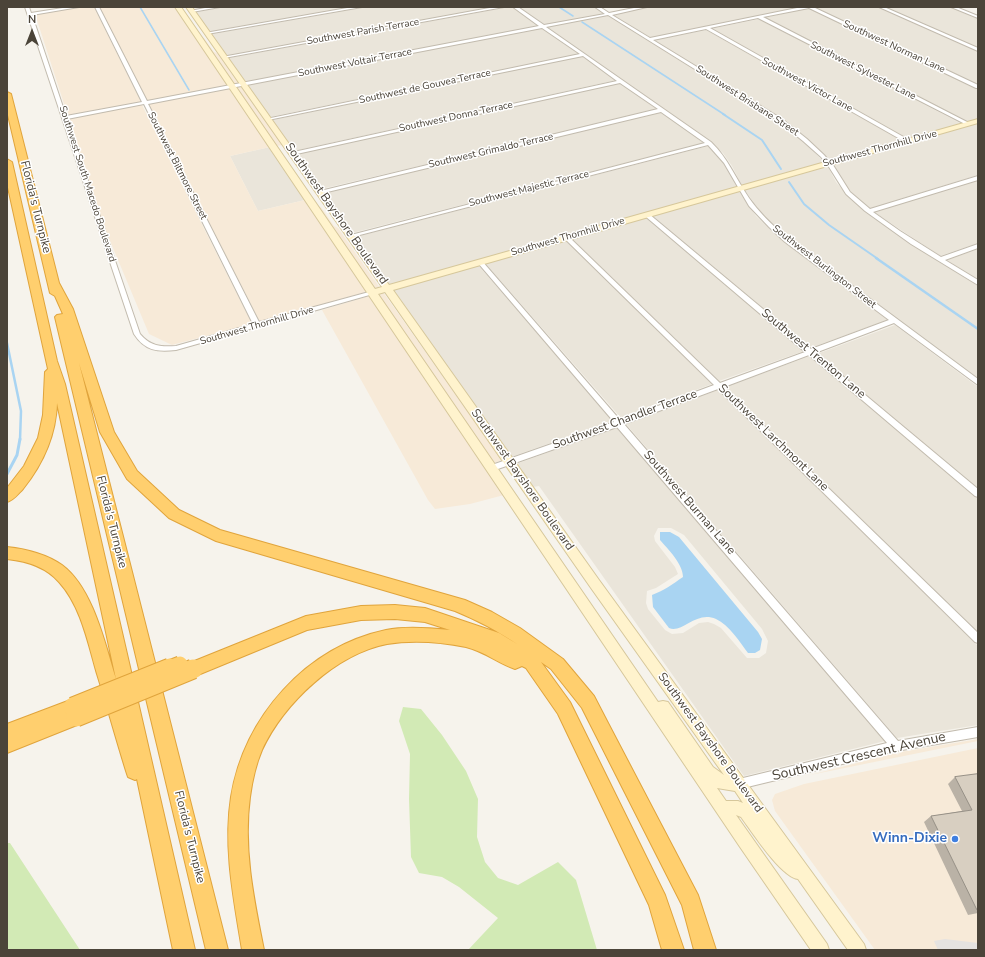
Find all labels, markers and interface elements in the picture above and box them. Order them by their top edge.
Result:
north arrow [12,12,52,52]
text: N [28,12,36,27]
street label: Southwest Parish Terrace [306,16,420,48]
street label: Southwest Norman Lane [841,18,947,76]
street label: Southwest Sylvester Lane [808,39,918,103]
street label: Southwest Voltair Terrace [297,46,413,80]
street label: Southwest Victor Lane [760,55,854,115]
street label: Southwest Brisbane Street [693,63,801,139]
street label: Southwest de Gouvea Terrace [358,67,492,107]
street label: Southwest Donna Terrace [398,99,514,135]
street label: Southwest South Macedo Boulevard [56,104,118,264]
street label: Southwest Biltmore Street [145,110,209,222]
street label: Southwest Thornhill Drive [822,128,938,170]
street label: Southwest Grimaldo Terrace [427,131,555,171]
street label: Southwest Bayshore Boulevard [281,140,391,288]
street label: Florida's Turnpike [17,159,53,255]
street label: Southwest Majestic Terrace [468,168,590,210]
street label: Southwest Thornhill Drive [510,215,626,259]
street label: Southwest Burlington Street [770,223,878,311]
street label: Southwest Thornhill Drive [199,304,315,348]
street label: Southwest Trenton Lane [758,306,868,402]
street label: Southwest Larchmont Lane [715,382,831,494]
street label: Southwest Chandler Terrace [551,387,699,453]
street label: Southwest Bayshore Boulevard [467,406,577,554]
street label: Southwest Burman Lane [640,448,738,558]
street label: Florida's Turnpike [93,474,129,570]
street label: Southwest Bayshore Boulevard [654,670,766,816]
street label: Southwest Crescent Avenue [771,729,947,785]
street label: Florida's Turnpike [171,789,207,885]
place label: Winn-Dixie [872,831,947,847]
marker: Winn-Dixie [950,834,960,844]

